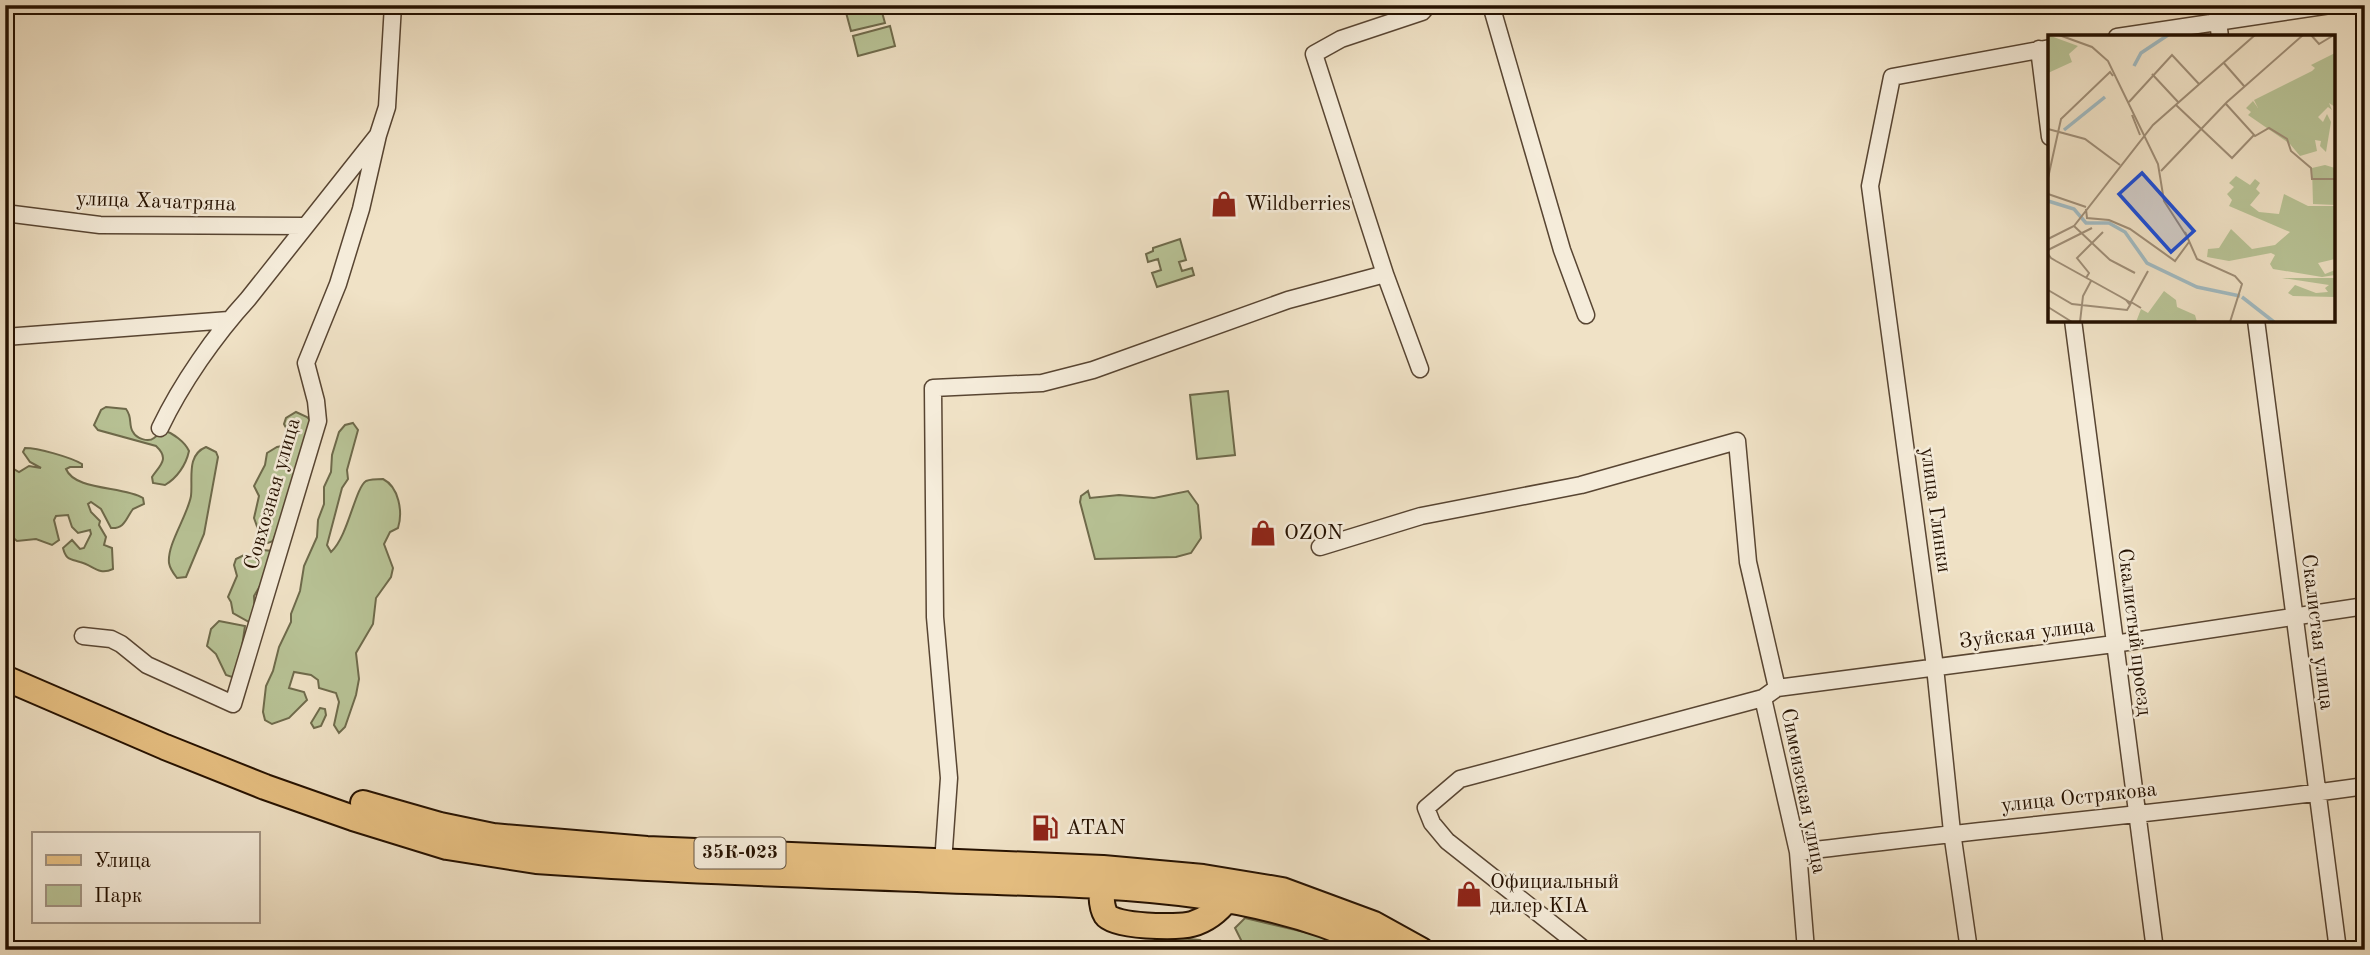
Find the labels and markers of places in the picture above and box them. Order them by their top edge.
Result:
shop icon: Wildberries [1209,189,1239,219]
place label: Wildberries [1245,194,1351,215]
shop icon: OZON [1248,518,1278,548]
place label: OZON [1284,523,1343,544]
fuel station icon: ATAN [1030,813,1060,843]
place label: ATAN [1066,818,1126,839]
place label: Официальный дилер KIA [1490,872,1619,917]
shop icon: Официальный дилер KIA [1454,879,1484,909]

